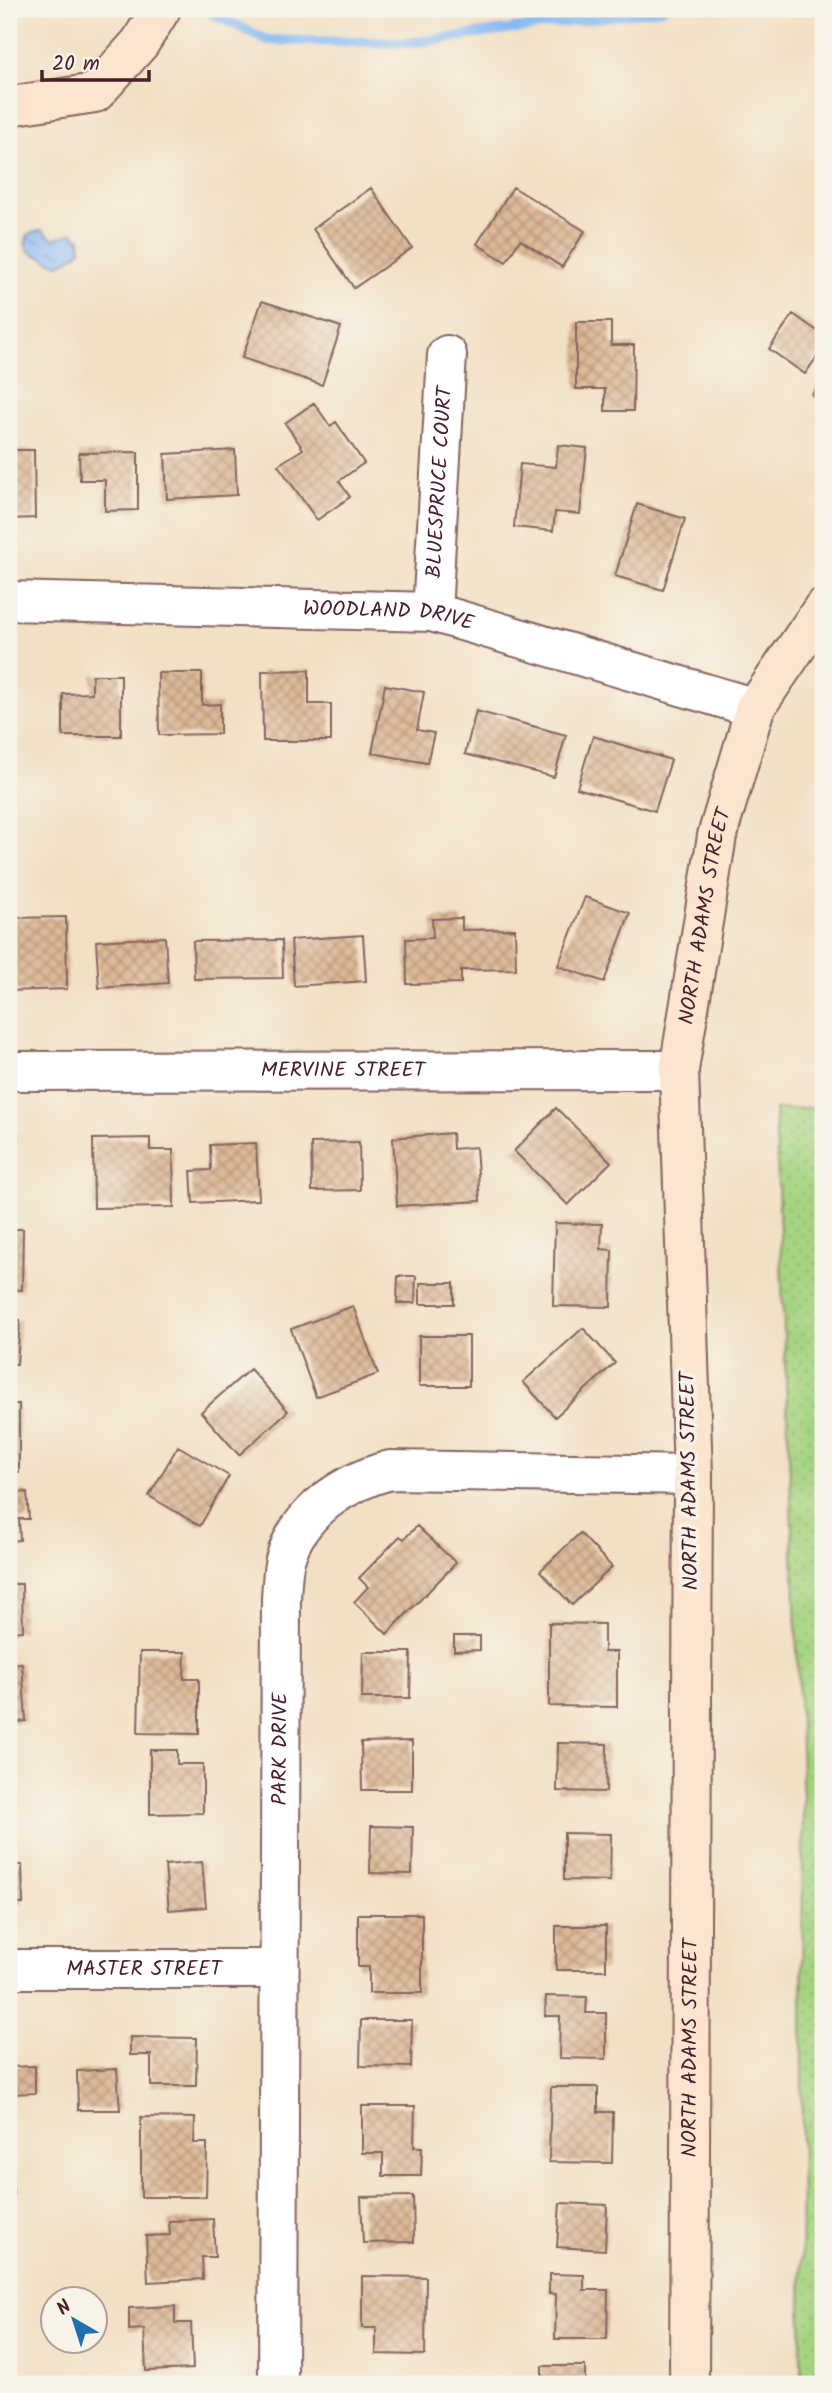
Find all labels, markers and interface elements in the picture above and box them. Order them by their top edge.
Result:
scale bar [42,38,149,82]
text: 20 m [52,48,100,81]
street label: BLUESPRUCE COURT [418,384,462,579]
street label: WOODLAND DRIVE [302,592,478,640]
street label: NORTH ADAMS STREET [670,803,741,1027]
street label: MERVINE STREET [261,1054,427,1087]
street label: NORTH ADAMS STREET [672,1370,708,1591]
street label: PARK DRIVE [264,1692,297,1806]
street label: NORTH ADAMS STREET [673,1937,707,2158]
street label: MASTER STREET [66,1953,223,1986]
north arrow [38,2284,108,2354]
text: N [50,2293,79,2324]

